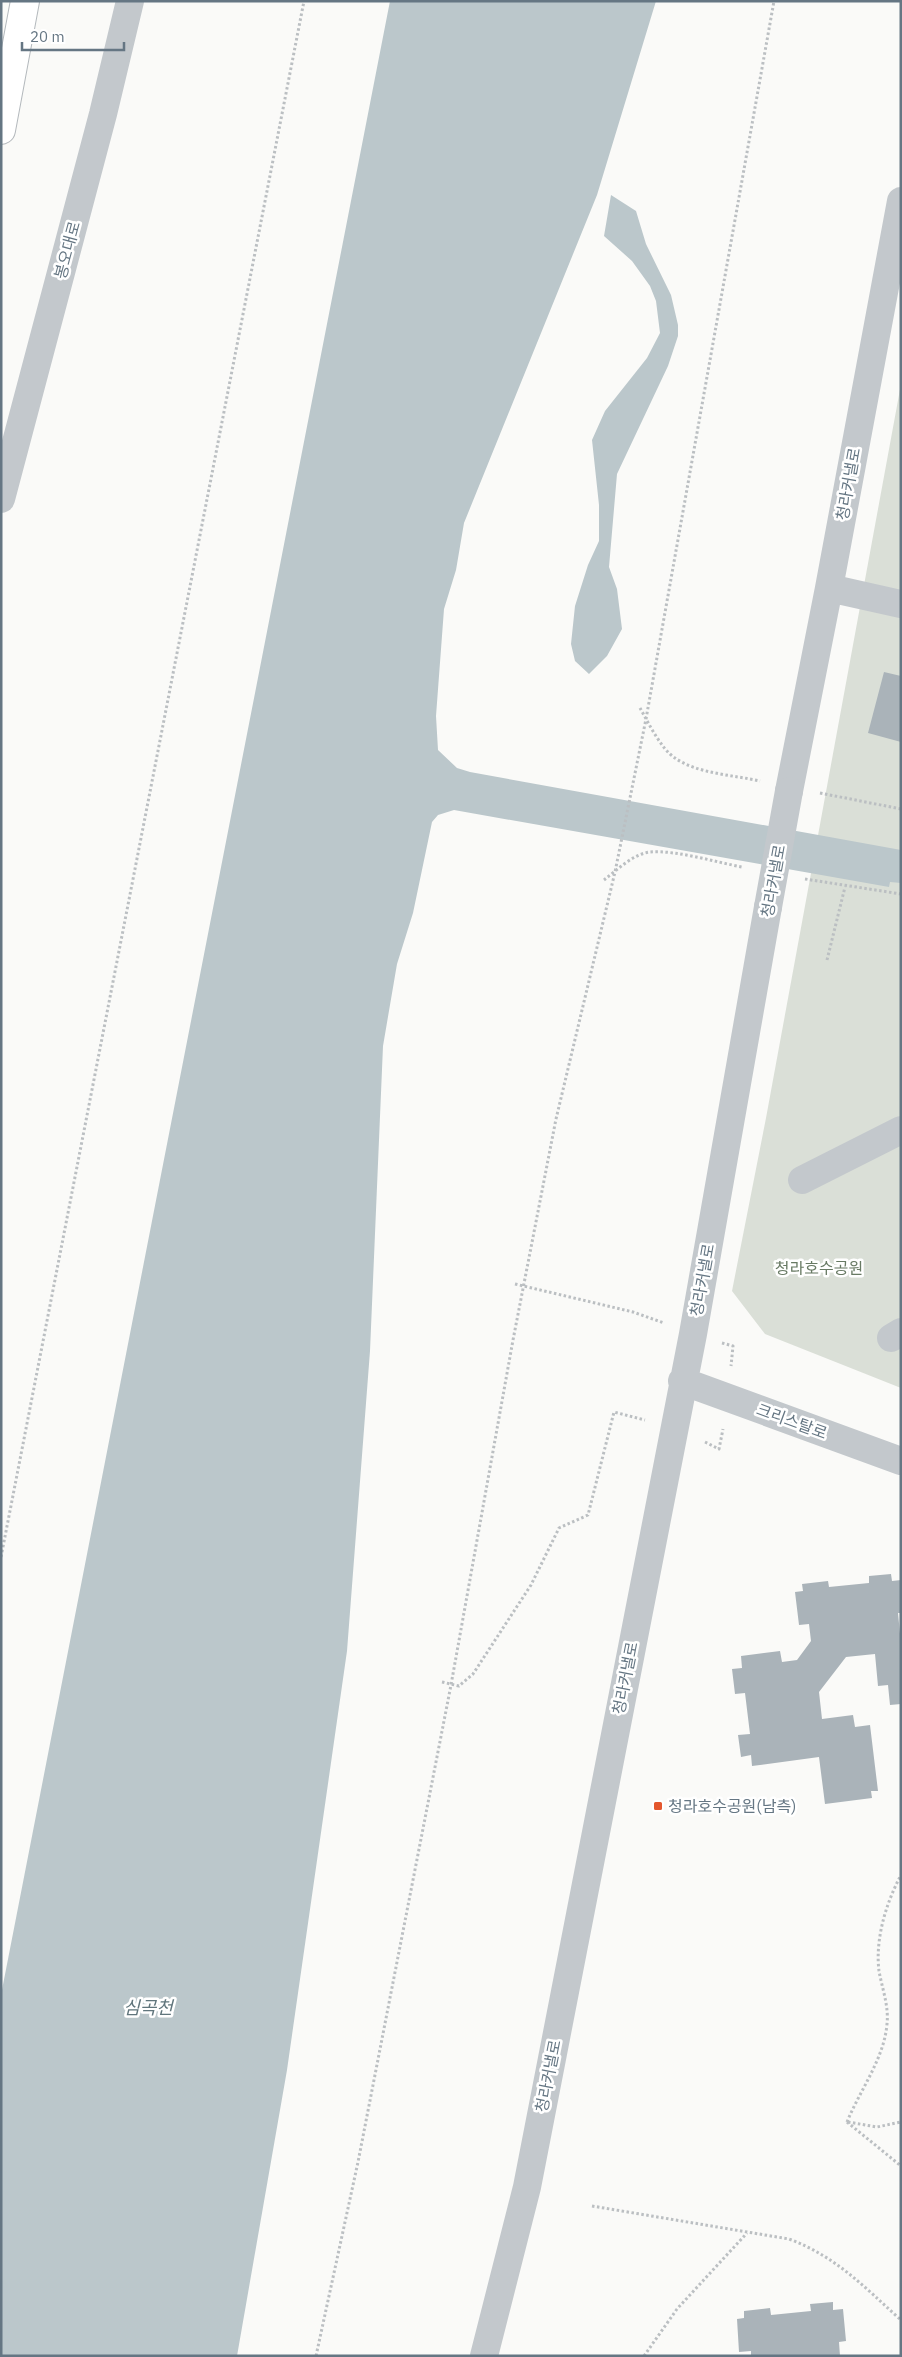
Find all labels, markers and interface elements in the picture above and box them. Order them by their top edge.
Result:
scale bar [22,20,125,52]
text: 20 m [30,27,65,46]
street label: 봉오대로 [50,219,84,281]
street label: 청라커낼로 [832,446,864,522]
street label: 청라커낼로 [757,843,789,919]
street label: 청라커낼로 [686,1242,718,1318]
park label: 청라호수공원 [775,1258,863,1278]
street label: 크리스탈로 [754,1399,830,1443]
street label: 청라커낼로 [608,1640,642,1716]
place label: 청라호수공원(남측) [668,1796,796,1816]
marker: 청라호수공원(남측) [652,1800,664,1812]
water label: 심곡천 [123,1996,175,2019]
street label: 청라커낼로 [531,2038,565,2114]

